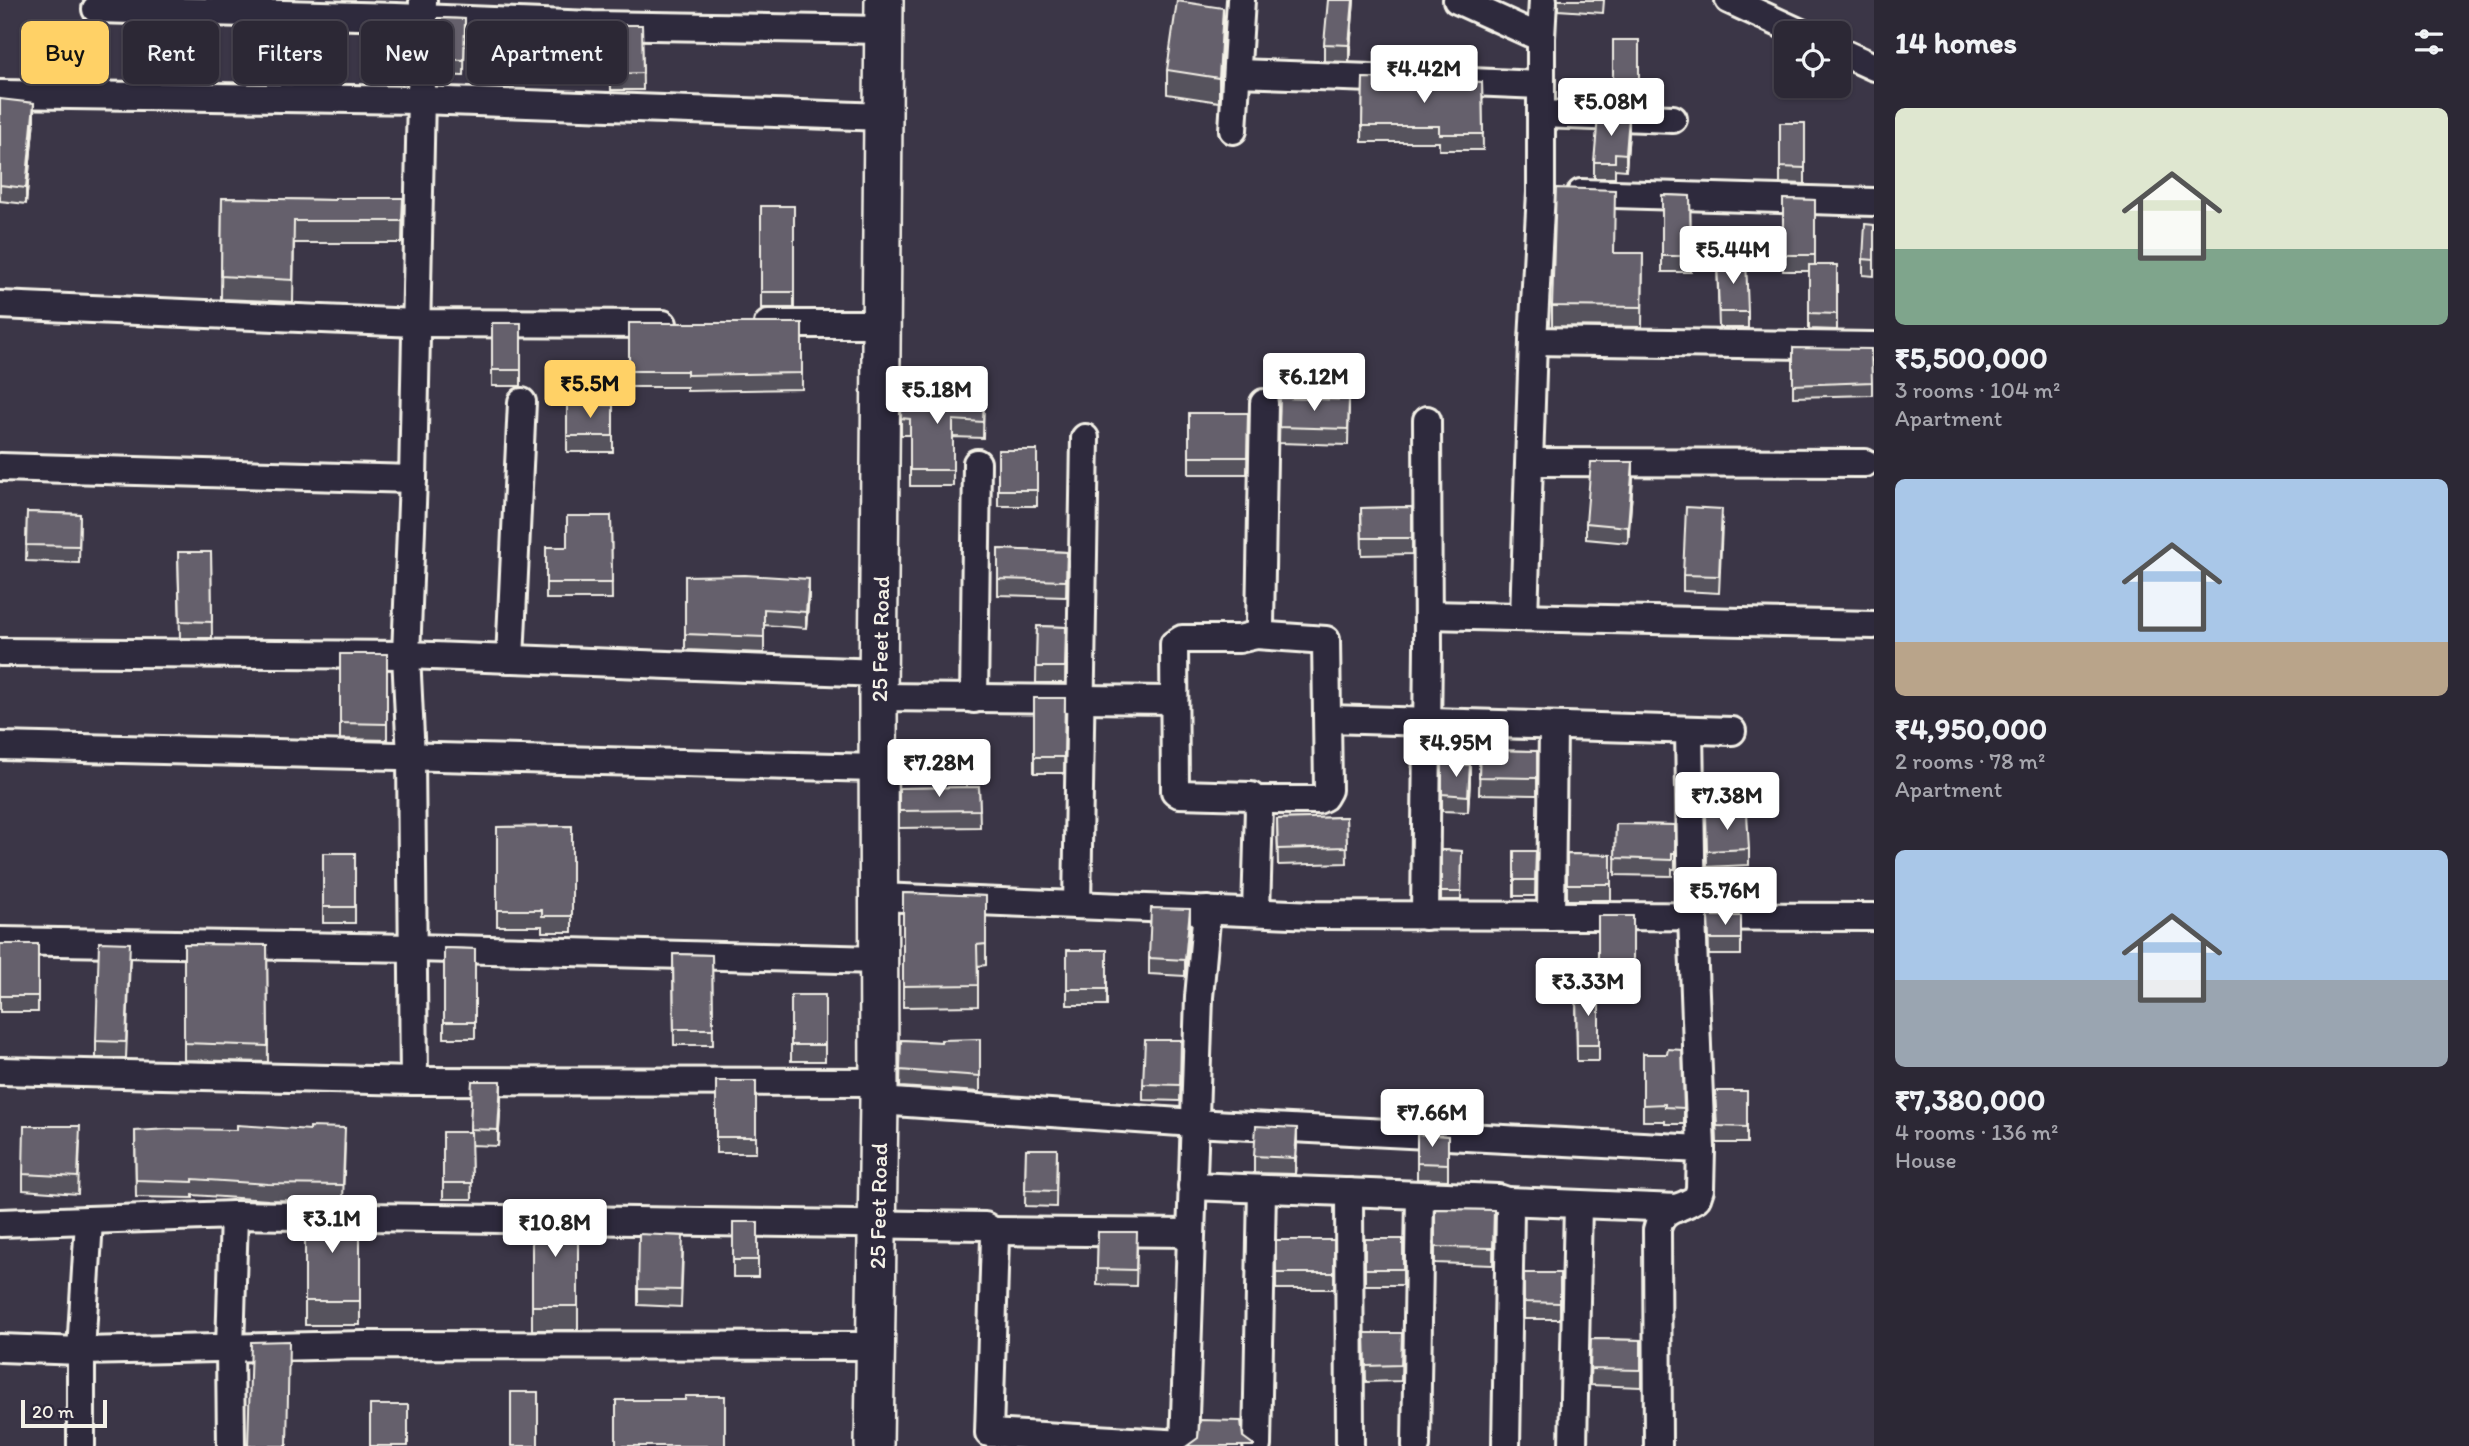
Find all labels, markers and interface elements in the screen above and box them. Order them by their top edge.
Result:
chip: Buy [21,21,109,84]
chip: Rent [123,21,219,84]
chip: Filters [233,21,347,84]
chip: New [361,21,453,84]
chip: Apartment [467,21,627,84]
map controls [1774,21,1851,98]
button: locate [1774,21,1851,98]
icon: filters [2410,23,2448,61]
text: 14 homes [1895,24,2017,61]
pin: ₹4.42M [1367,46,1481,105]
text: ₹4.42M [1387,54,1461,82]
pin: ₹5.08M [1554,78,1668,138]
text: ₹5.08M [1574,87,1648,115]
icon: home [2109,153,2235,279]
pin: ₹5.44M [1676,226,1790,286]
text: ₹5.44M [1696,235,1770,263]
text: ₹5,500,000 [1895,339,2048,376]
pin: ₹6.12M [1257,354,1371,413]
pin: ₹5.5M [541,360,639,420]
text: ₹6.12M [1279,362,1349,390]
pin: ₹5.18M [880,366,994,426]
text: ₹5.5M [560,369,620,397]
text: ₹5.18M [902,375,972,403]
text: 3 rooms · 104 m² [1895,376,2060,404]
text: Apartment [1895,404,2002,432]
icon: home [2109,524,2235,650]
street label: 25 Feet Road [865,576,895,702]
text: ₹4,950,000 [1895,710,2047,747]
pin: ₹4.95M [1399,720,1513,779]
text: ₹4.95M [1420,728,1492,756]
pin: ₹7.28M [882,740,996,799]
text: 2 rooms · 78 m² [1895,747,2045,775]
text: ₹7.28M [903,748,975,776]
pin: ₹7.38M [1670,772,1784,832]
text: Apartment [1895,775,2002,803]
text: ₹7.38M [1691,781,1763,809]
pin: ₹5.76M [1668,867,1782,927]
text: ₹5.76M [1690,876,1760,904]
icon: home [2109,895,2235,1021]
pin: ₹3.33M [1531,958,1645,1018]
text: ₹3.33M [1552,967,1624,995]
text: ₹7,380,000 [1895,1081,2045,1118]
pin: ₹7.66M [1375,1090,1489,1149]
text: ₹7.66M [1397,1098,1467,1126]
text: 4 rooms · 136 m² [1895,1118,2058,1146]
street label: 25 Feet Road [863,1143,893,1269]
text: House [1895,1146,1957,1174]
pin: ₹3.1M [283,1196,381,1255]
pin: ₹10.8M [498,1200,612,1259]
text: ₹3.1M [303,1204,361,1232]
text: ₹10.8M [519,1208,591,1236]
scale bar [21,1397,107,1429]
text: 20 m [32,1400,74,1423]

